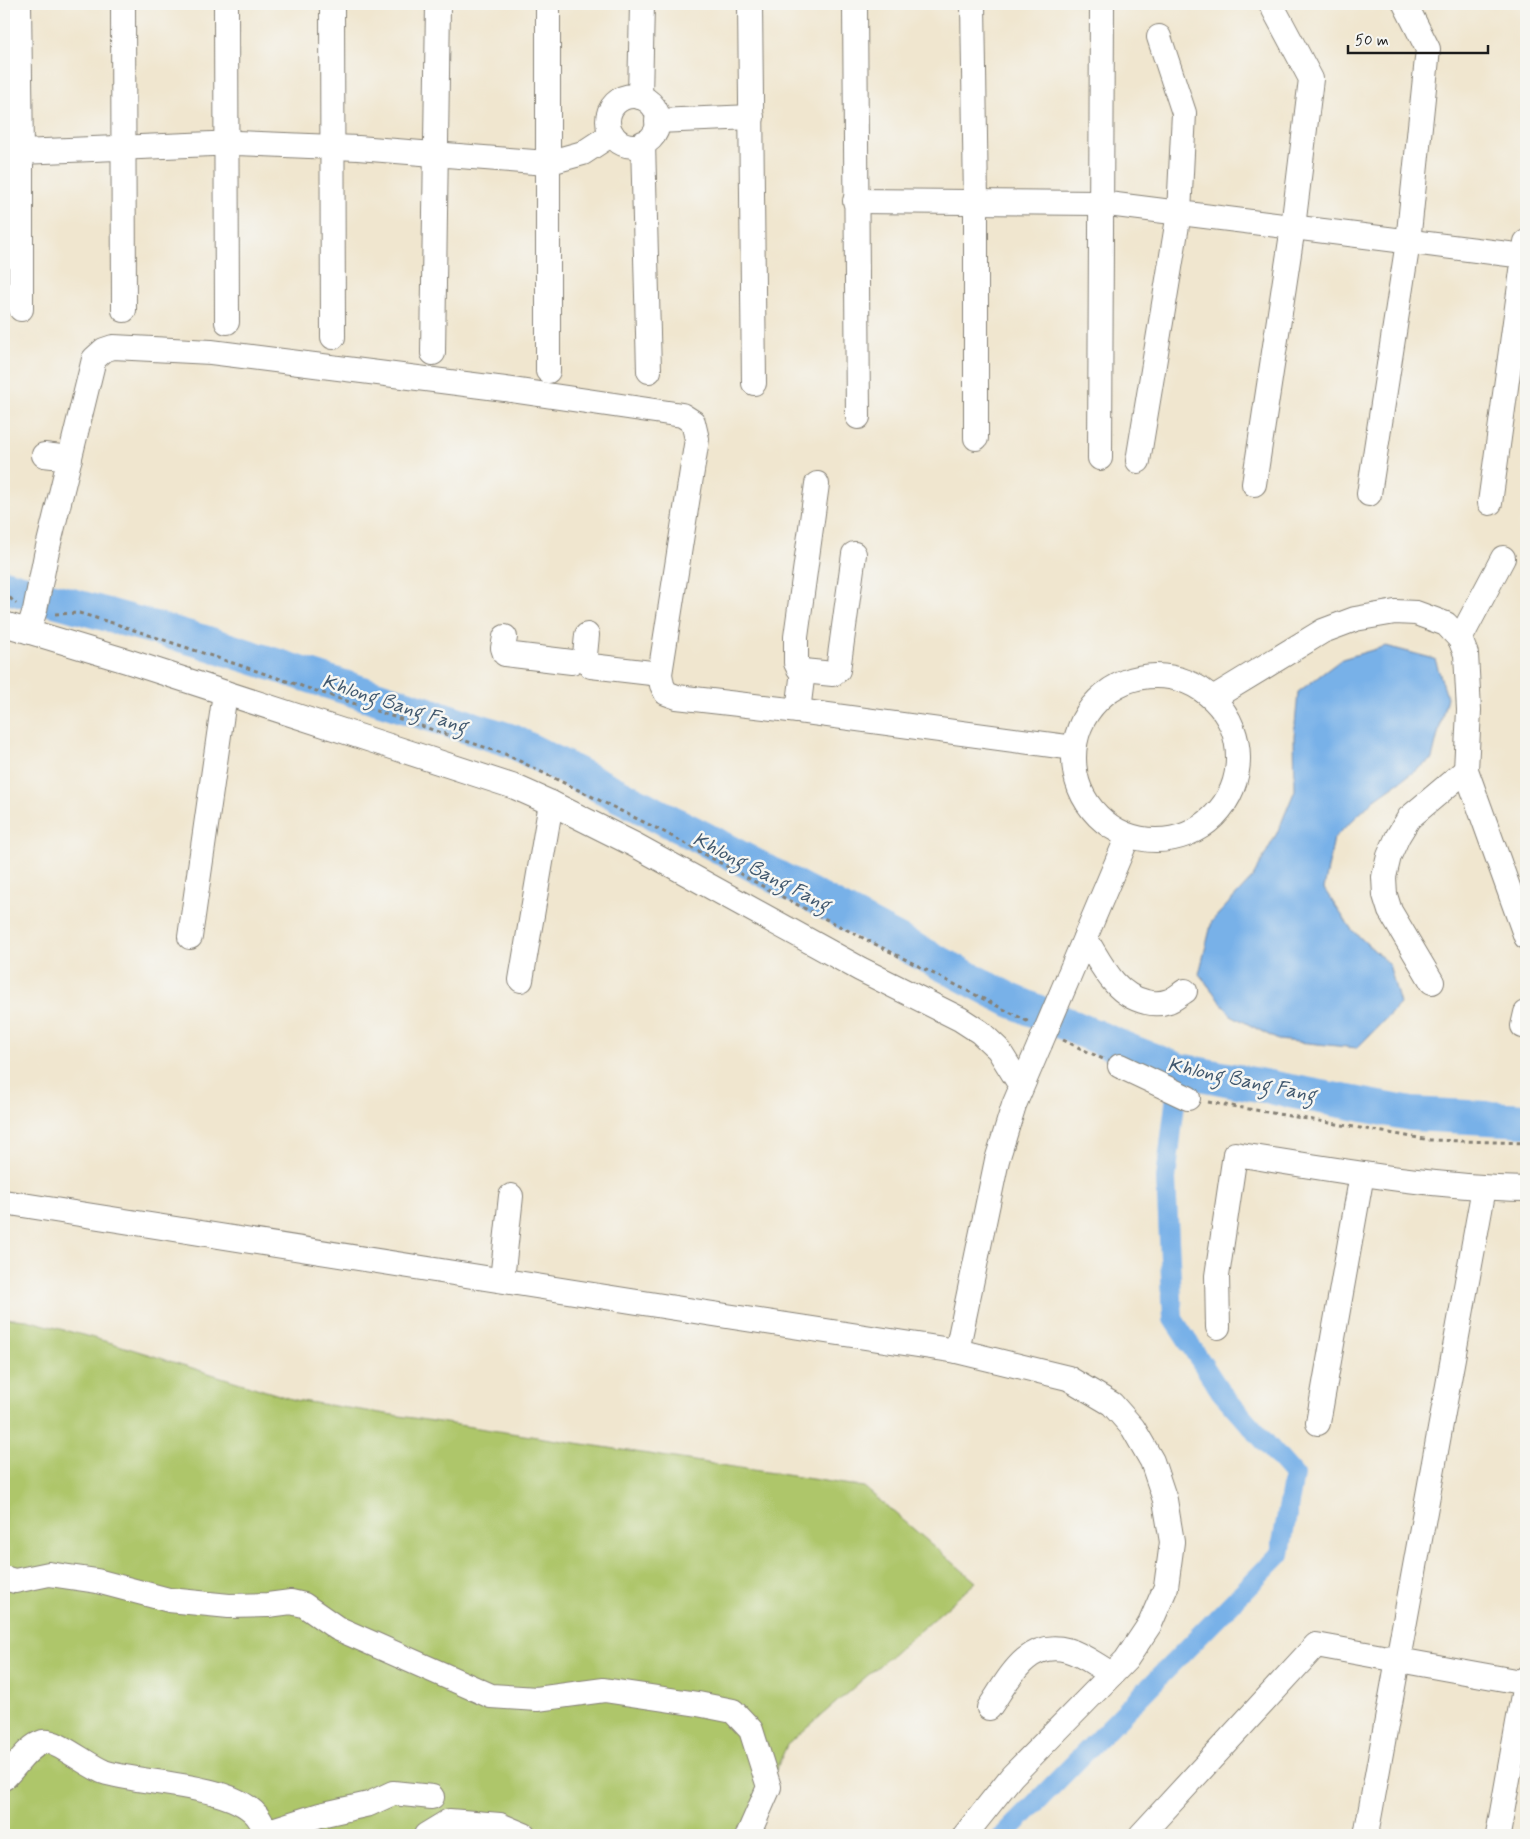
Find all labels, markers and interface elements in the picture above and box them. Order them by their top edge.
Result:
scale bar [1348,22,1488,54]
text: 50 m [1355,31,1389,51]
water label: Khlong Bang Fang [318,668,473,743]
water label: Khlong Bang Fang [687,826,837,922]
water label: Khlong Bang Fang [1165,1052,1321,1112]

